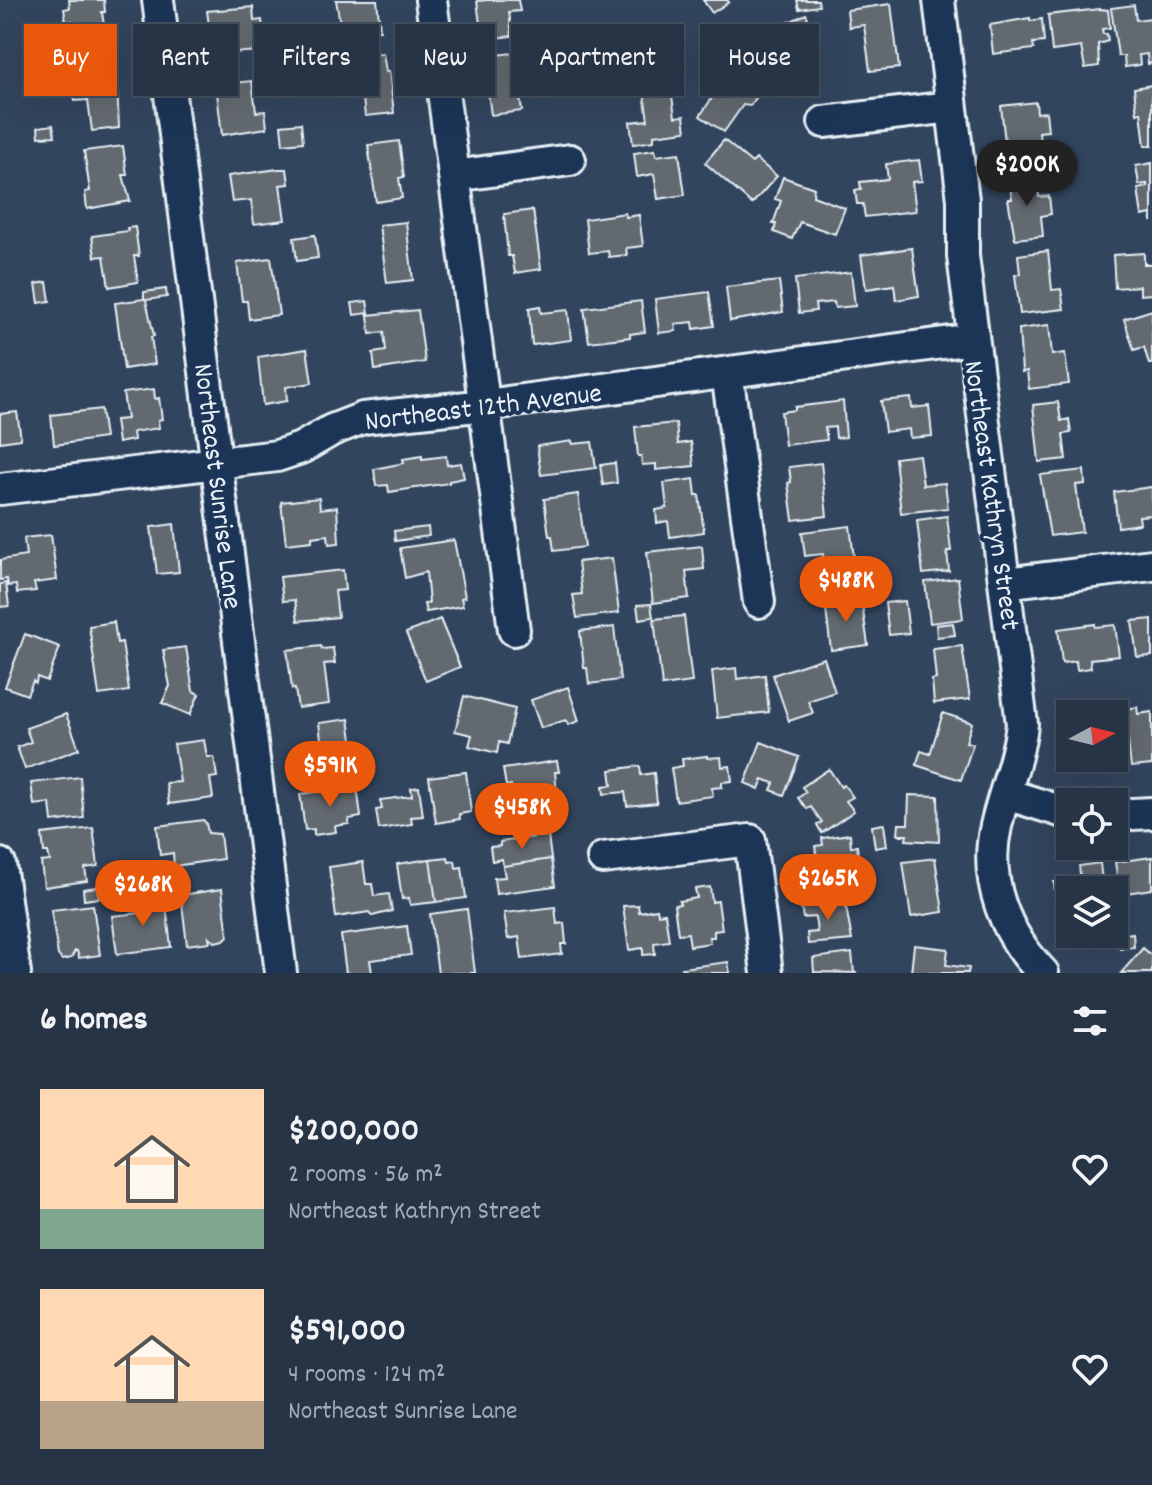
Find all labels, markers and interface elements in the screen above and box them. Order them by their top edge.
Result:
chip: Buy [24,24,117,96]
chip: Rent [133,24,238,96]
chip: Filters [254,24,379,96]
chip: New [395,24,495,96]
chip: Apartment [511,24,684,96]
chip: House [700,24,819,96]
pin: $200K [971,140,1083,208]
text: $200K [995,147,1059,184]
street label: Northeast Kathryn Street [950,358,1028,633]
street label: Northeast Sunrise Lane [180,362,250,612]
street label: Northeast 12th Avenue [363,376,604,444]
pin: $488K [790,556,902,624]
text: $488K [818,563,874,600]
north arrow [1056,700,1128,772]
map controls [1056,700,1128,948]
pin: $591K [274,741,386,809]
text: $591K [303,748,357,785]
pin: $458K [466,783,578,851]
button: locate [1056,788,1128,860]
text: $458K [493,790,551,827]
pin: $265K [772,854,884,922]
pin: $268K [87,860,199,928]
text: $265K [797,861,859,898]
text: $268K [113,867,173,904]
button: layers [1056,876,1128,948]
text: 6 homes [40,997,148,1046]
icon: filters [1068,999,1112,1043]
text: $200,000 [288,1108,419,1157]
icon: home [104,1121,200,1217]
icon: heart [1068,1147,1112,1191]
text: 2 rooms · 56 m² [288,1157,443,1194]
text: Northeast Kathryn Street [288,1194,541,1231]
text: $591,000 [288,1308,406,1357]
icon: home [104,1321,200,1417]
icon: heart [1068,1347,1112,1391]
text: 4 rooms · 124 m² [288,1357,445,1394]
text: Northeast Sunrise Lane [288,1394,517,1431]

